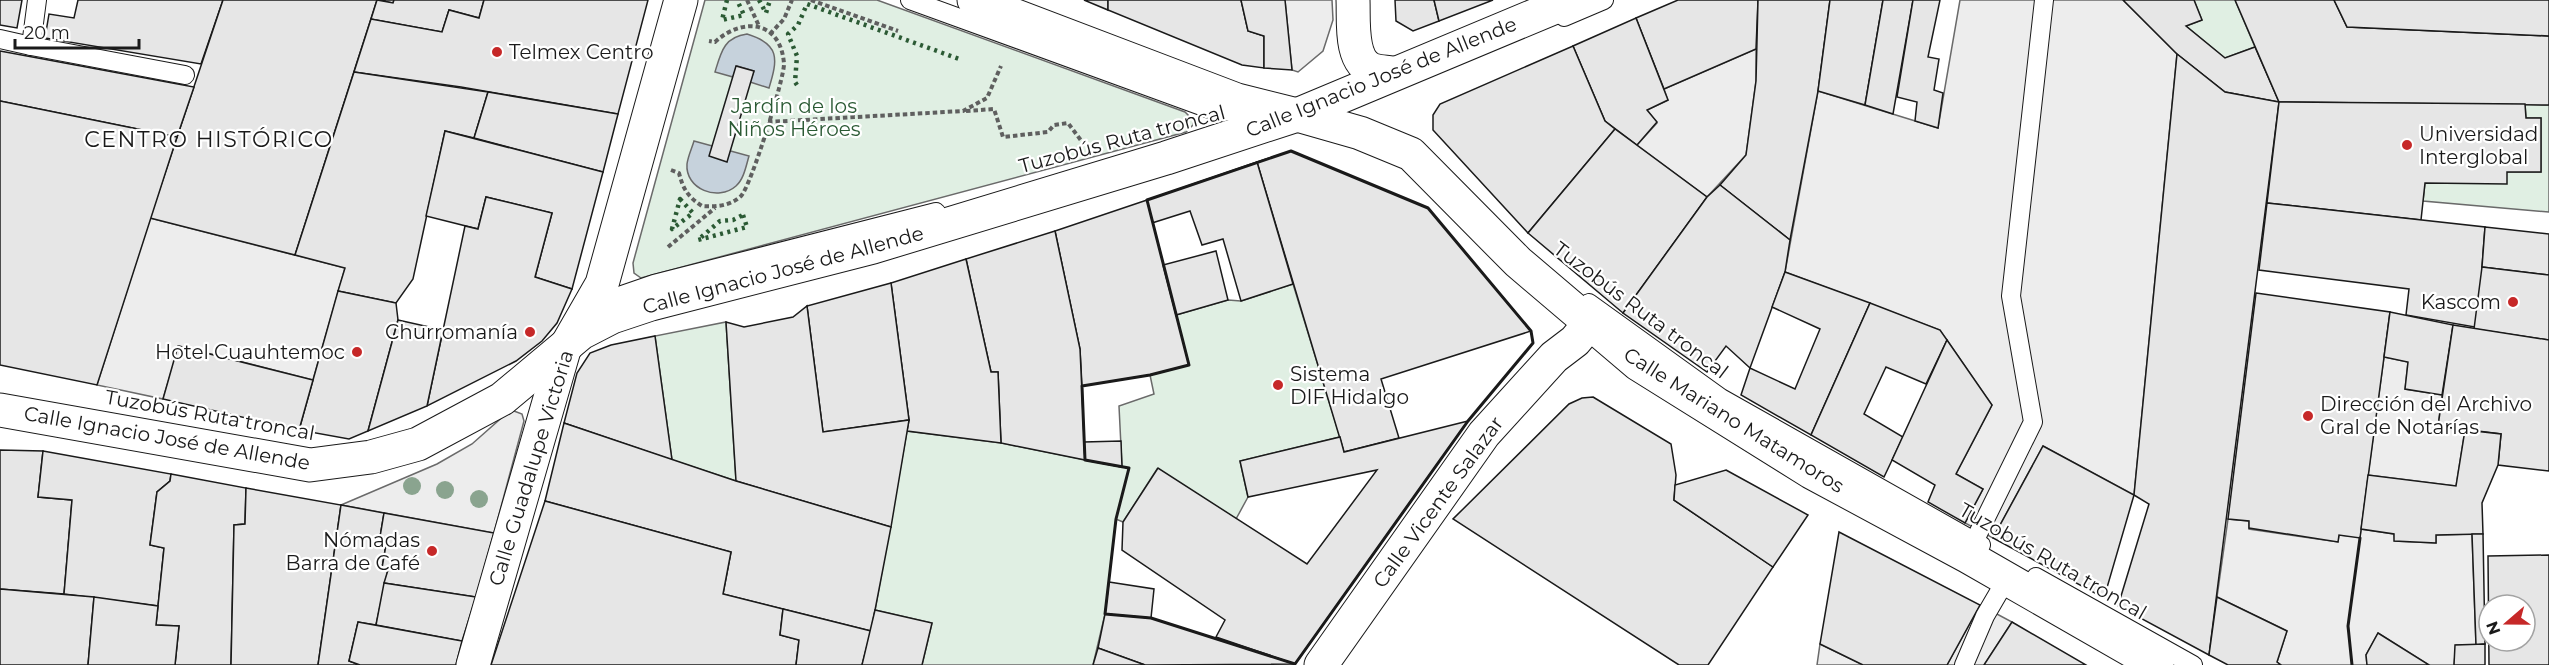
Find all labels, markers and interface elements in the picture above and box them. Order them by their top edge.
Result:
scale bar [15,12,140,50]
street label: Calle Ignacio José de Allende [1242,12,1520,142]
text: 20 m [24,22,70,44]
place label: Telmex Centro [509,40,654,64]
marker: Telmex Centro [490,45,504,59]
park label: Jardín de los Niños Héroes [727,94,861,141]
street label: Tuzobús Ruta troncal [1016,100,1228,178]
place label: Universidad Interglobal [2419,122,2538,169]
district label: CENTRO HISTÓRICO [84,126,334,153]
marker: Universidad Interglobal [2400,138,2414,152]
street label: Calle Ignacio José de Allende [640,221,926,319]
street label: Tuzobús Ruta troncal [1549,237,1733,383]
place label: Kascom [2421,290,2501,314]
marker: Kascom [2506,295,2520,309]
place label: Churromanía [385,320,518,344]
marker: Churromanía [523,325,537,339]
place label: Hotel Cuauhtemoc [155,340,345,364]
street label: Calle Mariano Matamoros [1619,342,1849,498]
marker: Hotel Cuauhtemoc [350,345,364,359]
street label: Calle Guadalupe Victoria [484,347,578,589]
place label: Sistema DIF Hidalgo [1290,362,1409,409]
marker: Sistema DIF Hidalgo [1271,378,1285,392]
street label: Tuzobús Ruta troncal [103,385,317,445]
place label: Dirección del Archivo Gral de Notarías [2320,392,2532,439]
street label: Calle Ignacio José de Allende [22,401,312,475]
marker: Dirección del Archivo Gral de Notarías [2301,409,2315,423]
street label: Calle Vicente Salazar [1368,412,1508,592]
street label: Tuzobús Ruta troncal [1955,498,2151,624]
place label: Nómadas Barra de Café [286,528,420,575]
marker: Nómadas Barra de Café [425,544,439,558]
north arrow [2477,593,2537,653]
text: N [2482,619,2505,637]

